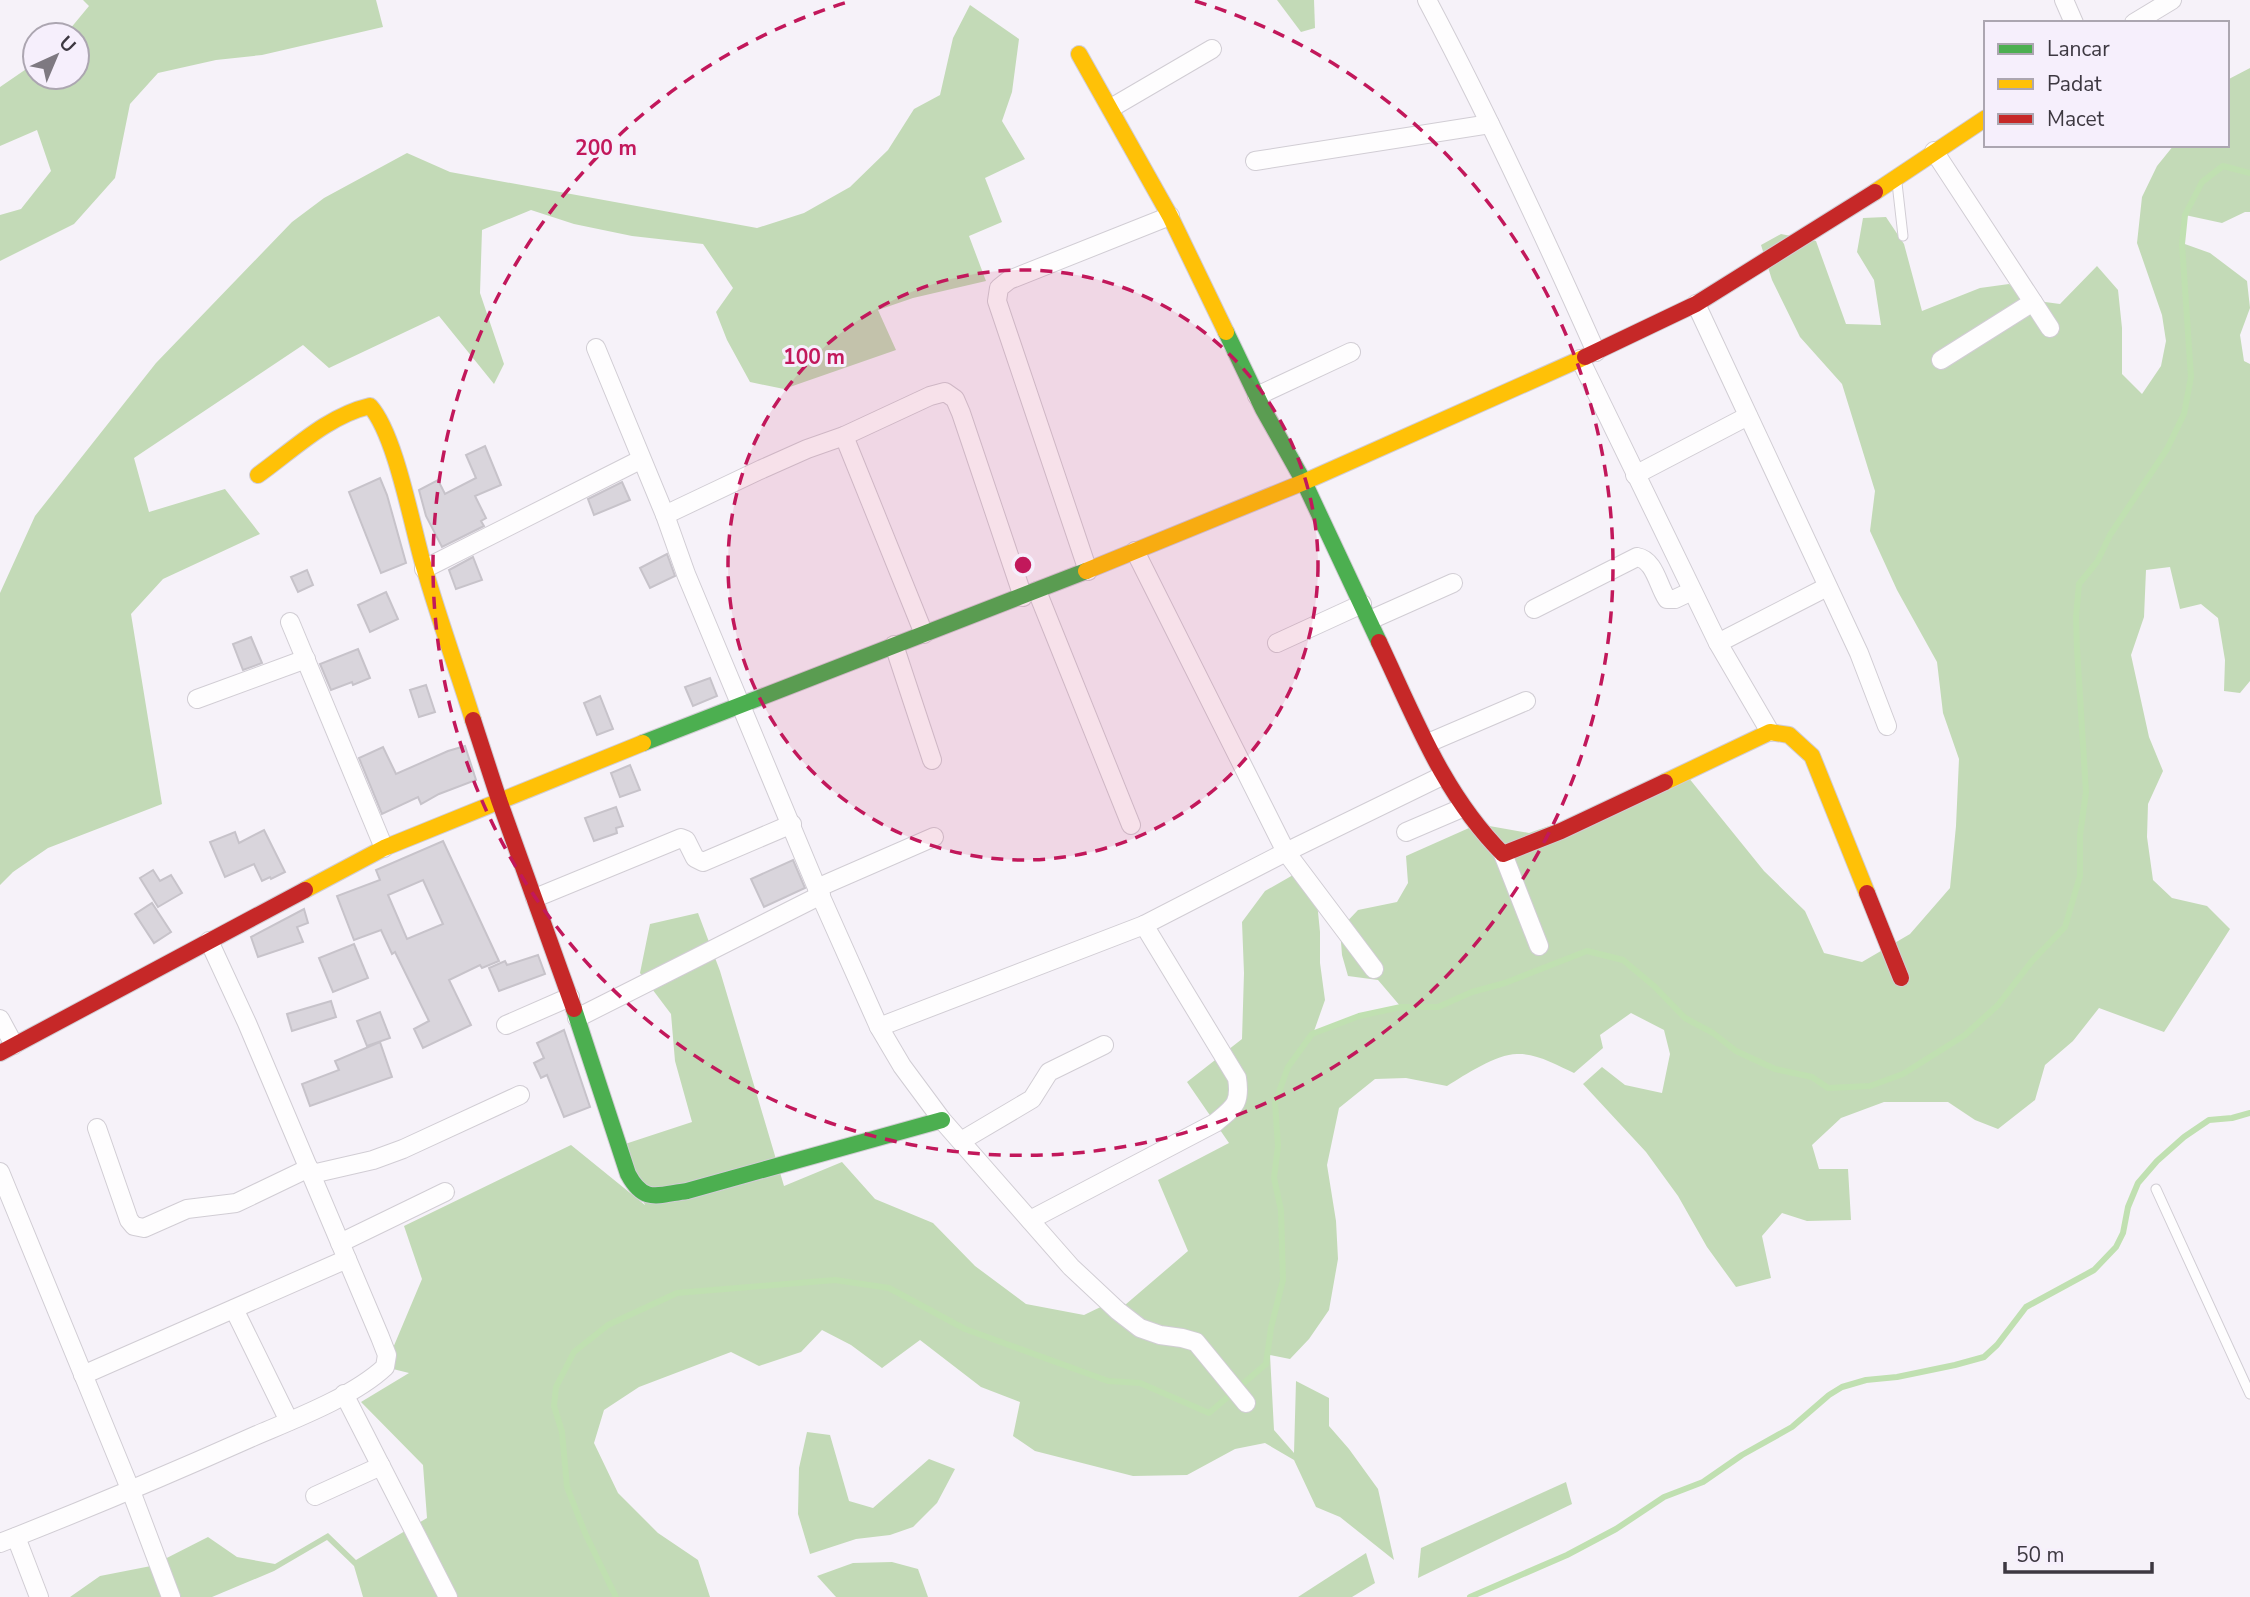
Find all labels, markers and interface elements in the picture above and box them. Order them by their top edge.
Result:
north arrow [21,21,91,91]
legend [1984,21,2229,147]
text: U [53,30,81,59]
text: Lancar [2047,35,2110,63]
text: Padat [2047,70,2102,98]
text: Macet [2047,105,2105,133]
text: 200 m [575,134,637,162]
text: 100 m [783,343,845,371]
centre of rings [1011,553,1035,577]
scale bar [2005,1530,2152,1574]
text: 50 m [2016,1541,2065,1569]

